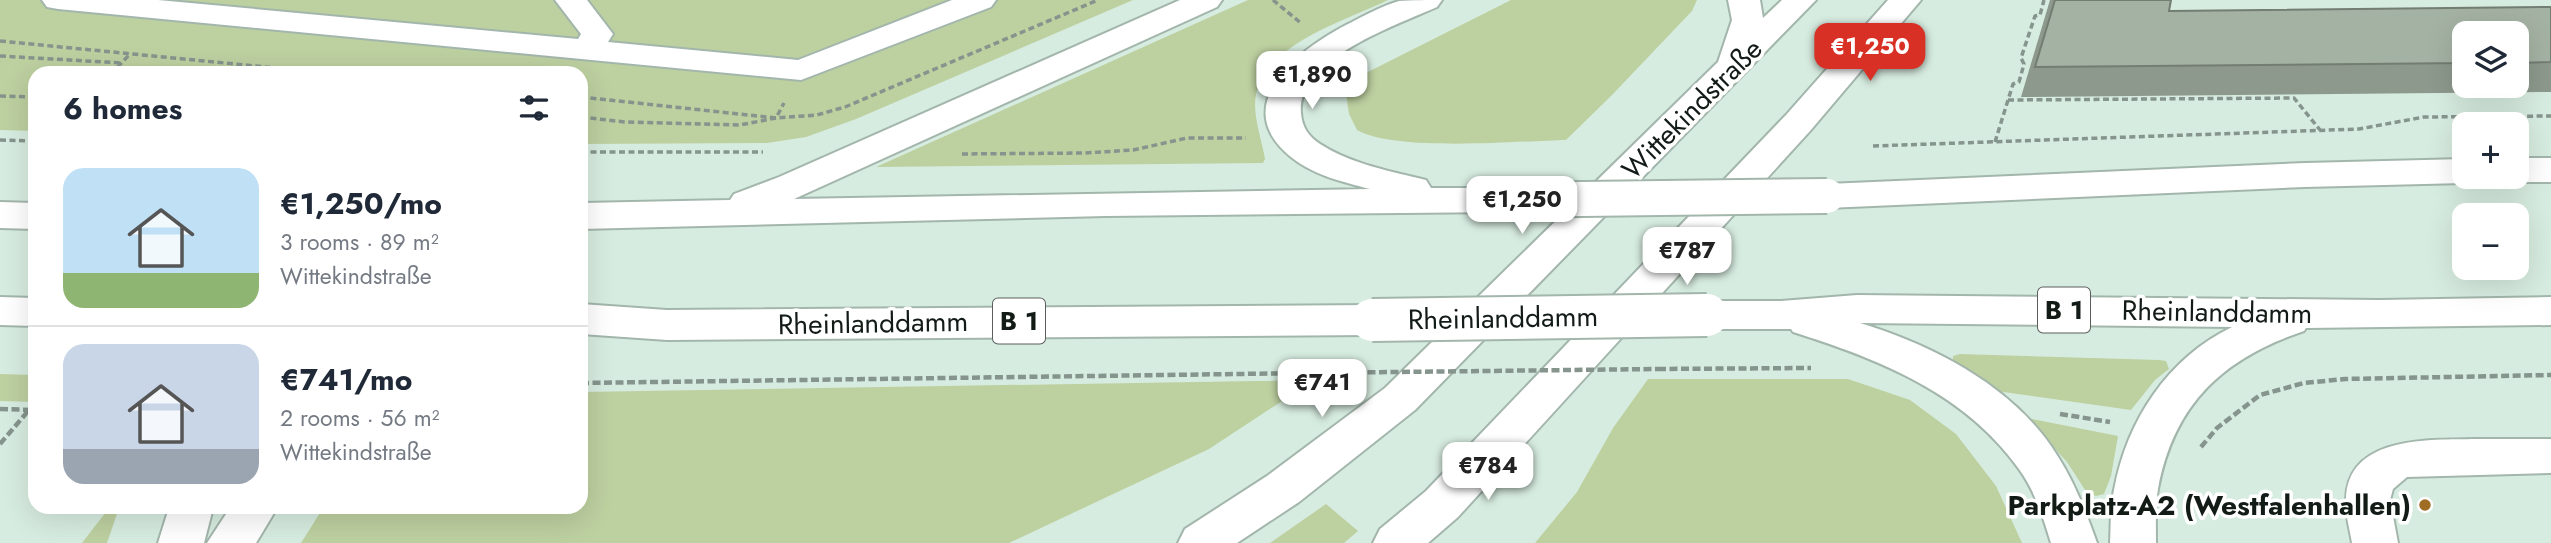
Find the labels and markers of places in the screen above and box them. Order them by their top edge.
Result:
pin: €1,250 [1813,24,1927,83]
pin: €1,890 [1255,52,1369,111]
pin: €1,250 [1465,176,1579,236]
pin: €787 [1646,228,1728,287]
pin: €741 [1281,360,1363,419]
pin: €784 [1447,442,1529,502]
place label: Parkplatz-A2 (Westfalenhallen) [2008,485,2411,526]
marker: Parkplatz-A2 (Westfalenhallen) [2417,497,2433,513]

